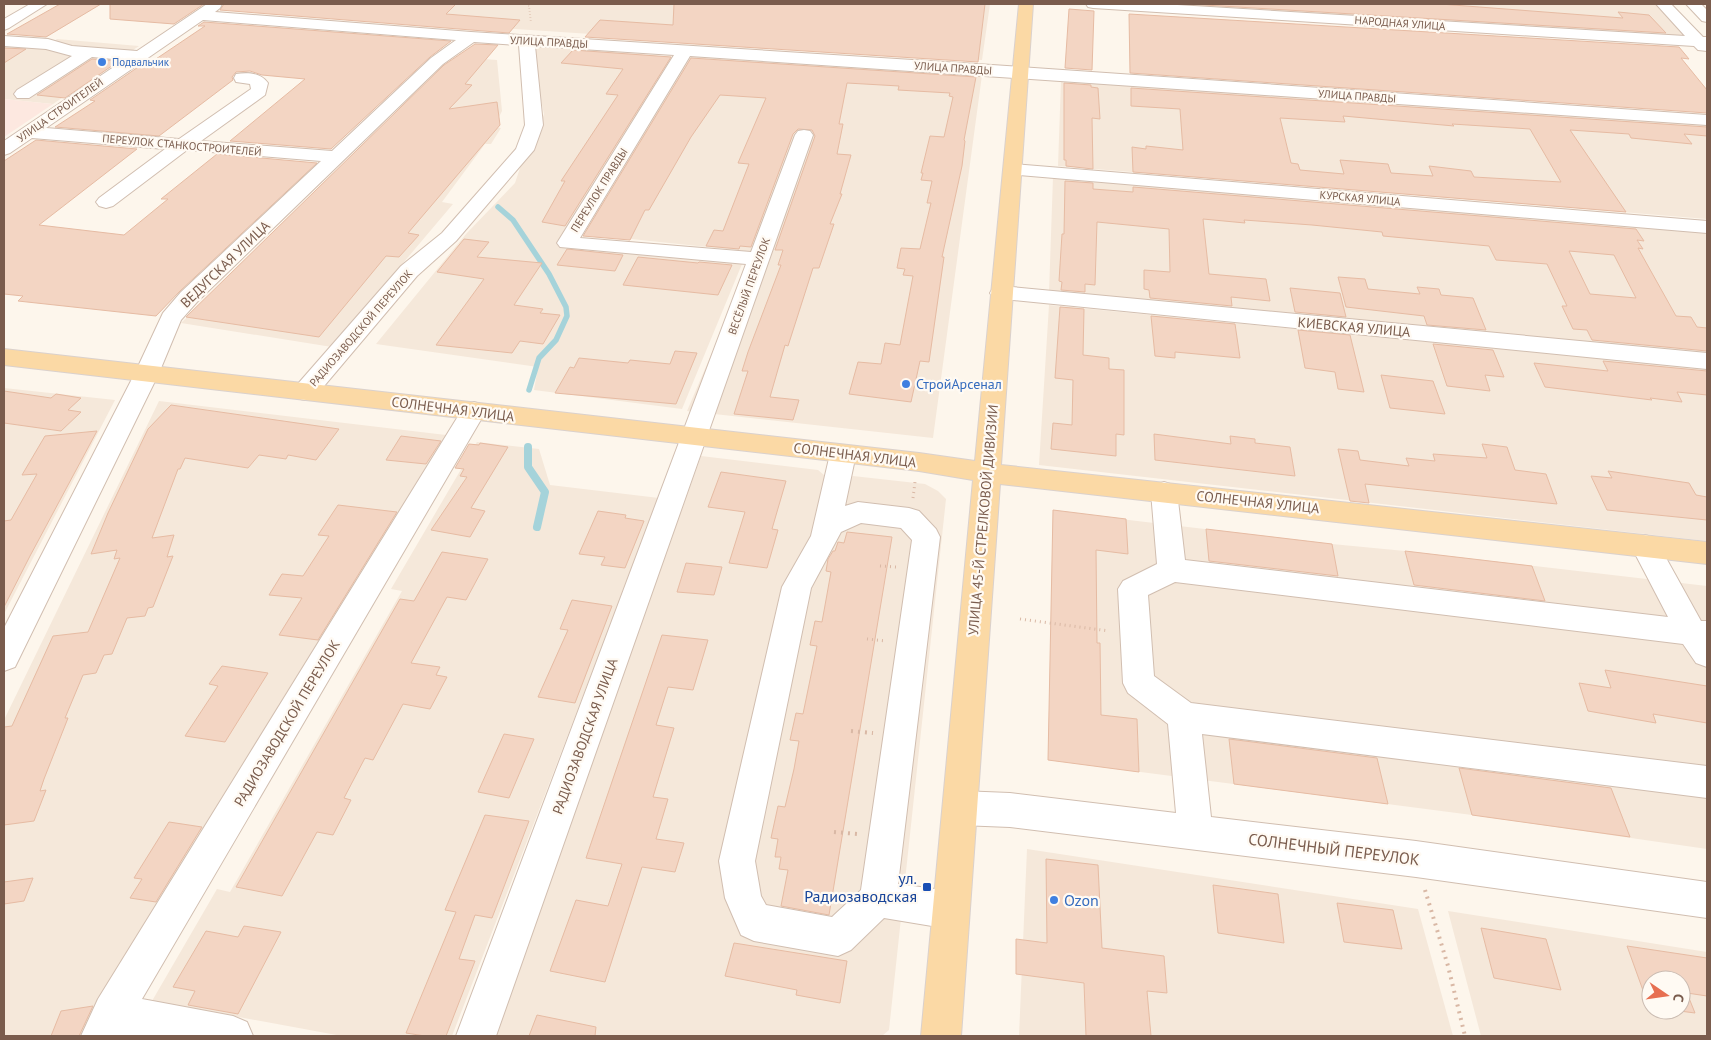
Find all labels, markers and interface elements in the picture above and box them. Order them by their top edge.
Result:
street label: НАРОДНАЯ УЛИЦА [1354,13,1446,33]
street label: УЛИЦА ПРАВДЫ [510,33,588,51]
place label: Подвальчик [112,55,170,69]
marker: Подвальчик [96,56,108,68]
street label: УЛИЦА ПРАВДЫ [914,58,992,78]
street label: УЛИЦА СТРОИТЕЛЕЙ [14,75,106,145]
street label: УЛИЦА ПРАВДЫ [1318,86,1396,106]
street label: ПЕРЕУЛОК СТАНКОСТРОИТЕЛЕЙ [102,131,262,159]
street label: ПЕРЕУЛОК ПРАВДЫ [568,145,630,235]
street label: КУРСКАЯ УЛИЦА [1319,187,1402,209]
street label: ВЕДУГСКАЯ УЛИЦА [176,216,274,311]
street label: ВЕСЁЛЫЙ ПЕРЕУЛОК [725,235,773,336]
street label: РАДИОЗАВОДСКОЙ ПЕРЕУЛОК [307,267,416,389]
street label: КИЕВСКАЯ УЛИЦА [1297,313,1412,341]
place label: СтройАрсенал [916,375,1002,393]
marker: СтройАрсенал [900,378,912,390]
street label: СОЛНЕЧНАЯ УЛИЦА [391,393,516,426]
street label: УЛИЦА 45-Й СТРЕЛКОВОЙ ДИВИЗИИ [964,404,1002,636]
street label: СОЛНЕЧНАЯ УЛИЦА [793,439,918,472]
street label: СОЛНЕЧНАЯ УЛИЦА [1196,487,1321,517]
street label: РАДИОЗАВОДСКОЙ ПЕРЕУЛОК [230,636,344,809]
street label: РАДИОЗАВОДСКАЯ УЛИЦА [548,655,622,817]
street label: СОЛНЕЧНЫЙ ПЕРЕУЛОК [1247,829,1421,869]
place label: ул. Радиозаводская [804,868,917,906]
marker: ул. Радиозаводская [921,881,933,893]
place label: Ozon [1064,890,1099,910]
marker: Ozon [1048,894,1060,906]
north arrow [1641,970,1691,1020]
text: С [1669,992,1688,1004]

